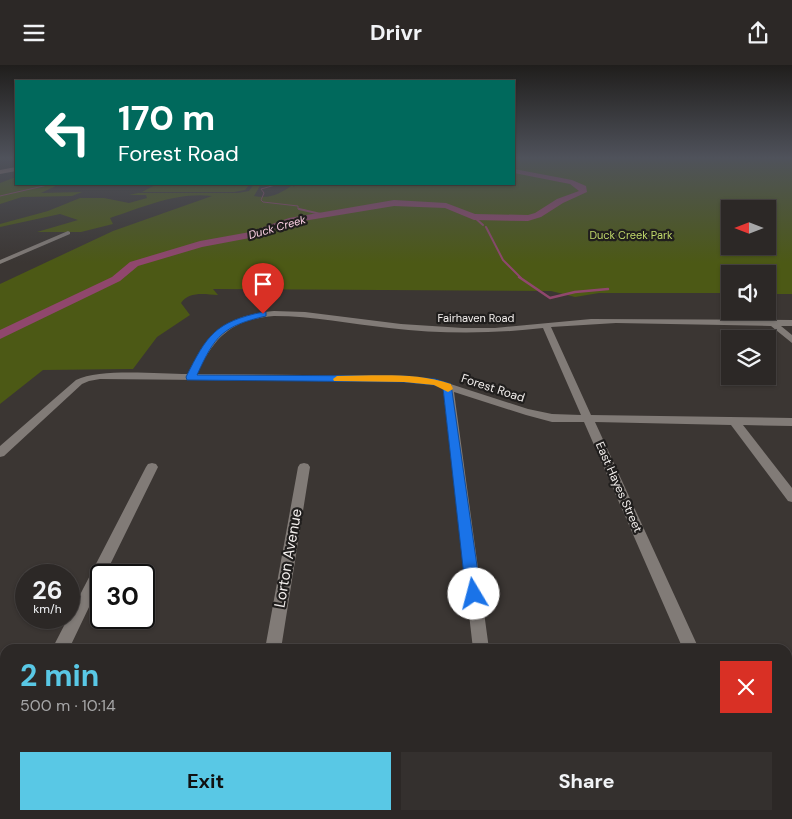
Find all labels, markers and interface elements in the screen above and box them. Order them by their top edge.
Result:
text: Drivr [370,18,422,47]
icon: menu [20,19,48,47]
icon: share [744,19,772,47]
text: 170 m [118,95,215,141]
icon: left [35,100,100,165]
text: Forest Road [118,139,239,168]
north arrow [721,200,776,255]
map controls [721,200,776,385]
water label: Duck Creek [247,212,308,242]
park label: Duck Creek Park [589,228,673,242]
pin [242,263,284,314]
button: sound [721,265,776,320]
icon: arrive [249,270,277,298]
street label: Fairhaven Road [438,311,515,325]
button: layers [721,330,776,385]
street label: Forest Road [459,370,527,406]
street label: East Hayes Street [592,439,646,535]
street label: Lorton Avenue [269,507,307,609]
speed limit sign: 30 [90,564,155,629]
position arrow [447,567,499,619]
text: 26 [32,574,63,607]
text: km/h [33,601,62,617]
text: 2 min [20,656,99,695]
button: close [720,661,772,713]
text: 500 m · 10:14 [20,695,116,716]
button: Exit [20,752,391,810]
button: Share [401,752,772,810]

